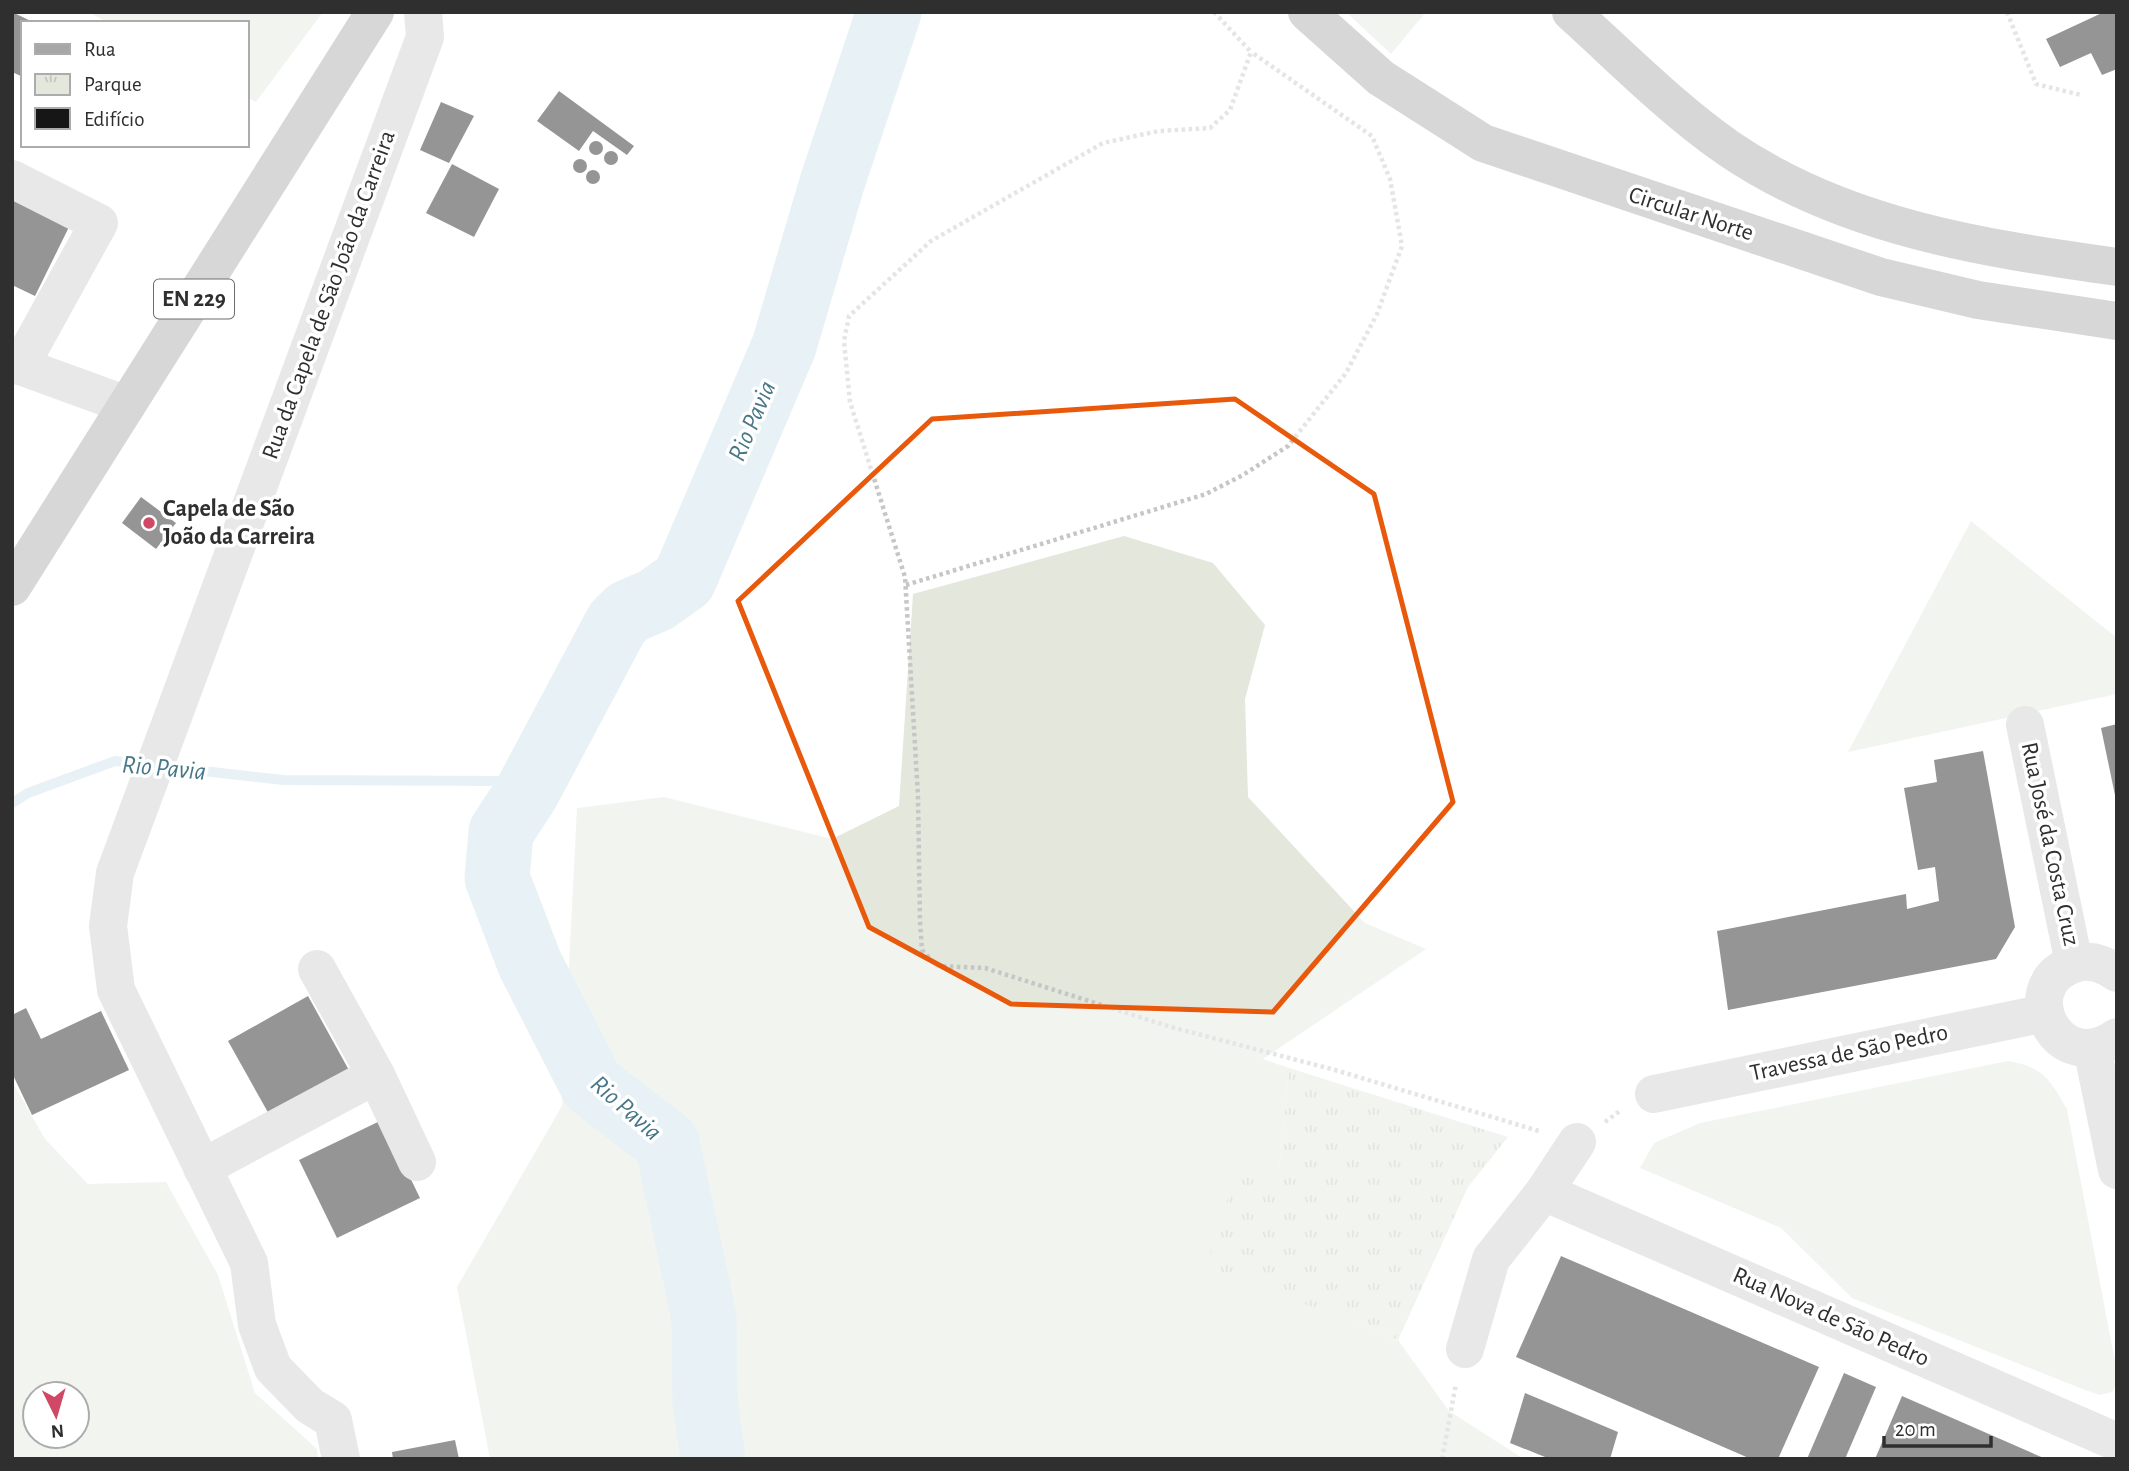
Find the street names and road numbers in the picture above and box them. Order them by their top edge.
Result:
street label: Rua da Capela de São João da Carreira [258,127,400,463]
street label: Circular Norte [1626,183,1756,245]
road number: EN 229 [154,280,234,318]
street label: Rua José da Costa Cruz [2017,740,2083,948]
street label: Travessa de São Pedro [1748,1020,1950,1086]
street label: Rua Nova de São Pedro [1729,1263,1933,1371]

